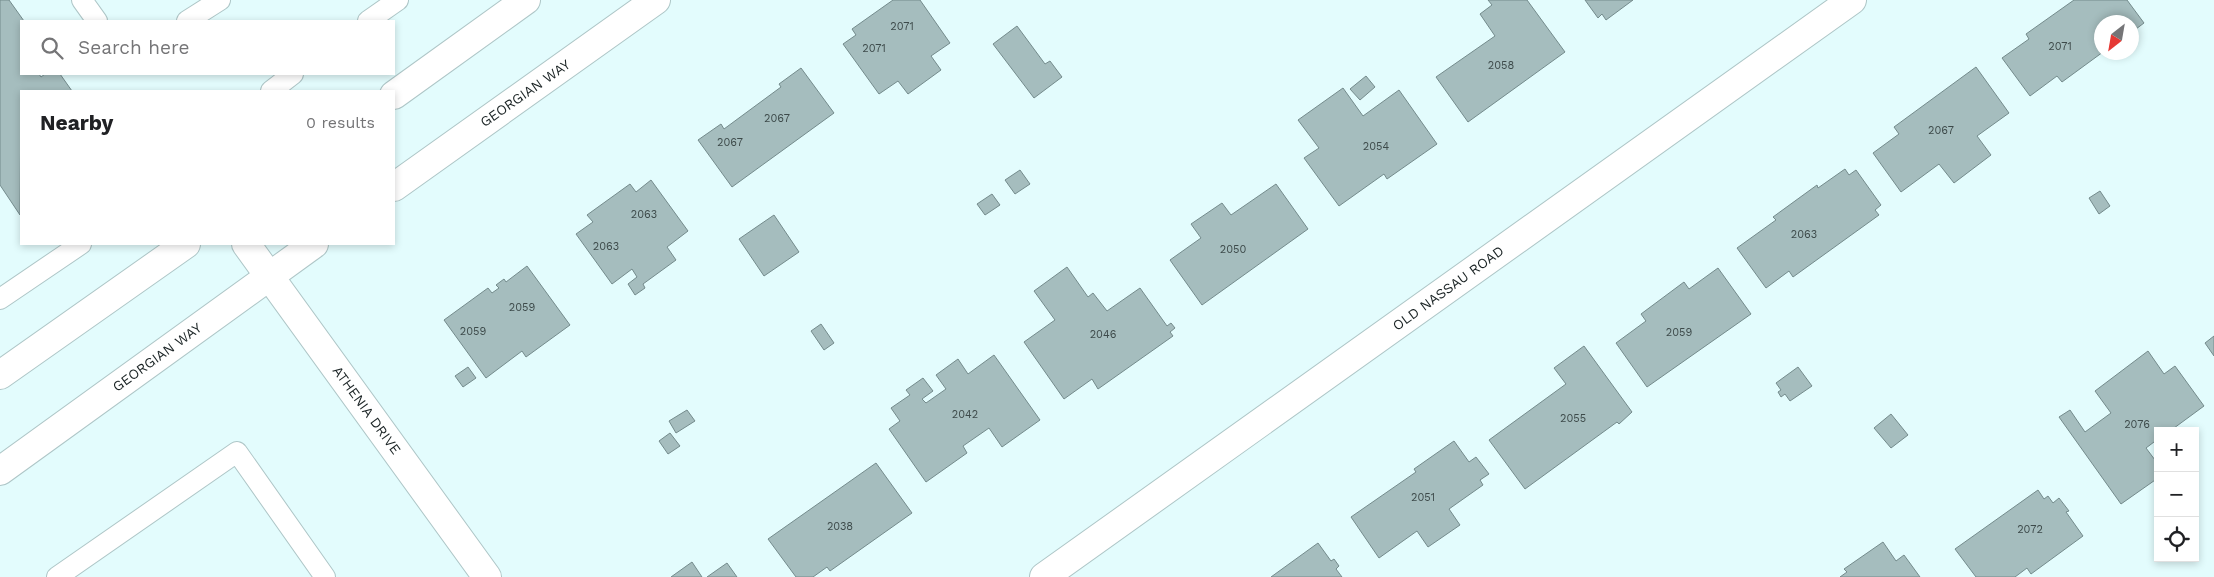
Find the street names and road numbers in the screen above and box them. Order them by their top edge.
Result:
street label: GEORGIAN WAY [477,56,573,130]
street label: OLD NASSAU ROAD [1389,242,1507,334]
street label: GEORGIAN WAY [109,319,205,395]
street label: ATHENIA DRIVE [330,363,404,457]

